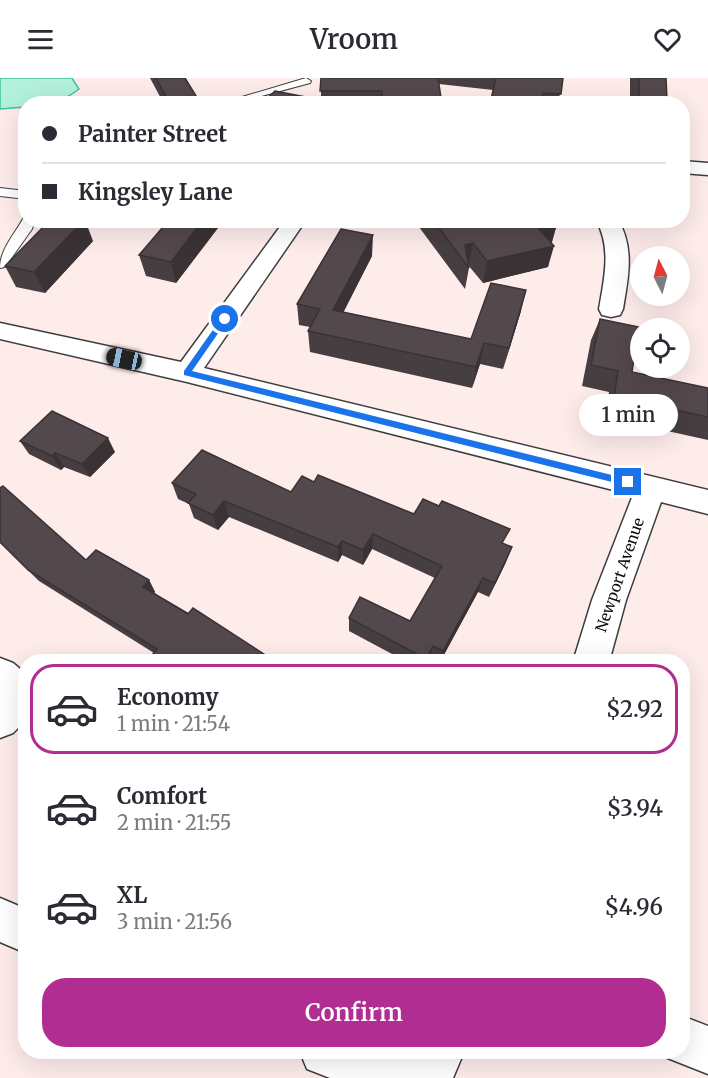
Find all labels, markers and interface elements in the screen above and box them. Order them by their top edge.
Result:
text: Vroom [310,22,398,56]
icon: menu [24,23,57,56]
icon: heart [651,23,684,56]
text: Painter Street [78,120,227,148]
text: Kingsley Lane [78,178,233,206]
north arrow [630,246,690,306]
map controls [630,246,690,378]
route start [211,305,238,332]
button: locate [630,318,690,378]
car [105,346,143,372]
callout: 1 min [578,395,678,437]
text: 1 min [602,402,655,427]
route end [614,468,641,495]
street label: Newport Avenue [591,515,648,634]
icon: car [45,682,99,736]
text: Economy [117,683,218,711]
text: $2.92 [606,695,663,723]
text: 1 min · 21:54 [117,711,230,736]
icon: car [45,781,99,835]
text: Comfort [117,782,207,810]
text: $3.94 [607,794,663,822]
text: 2 min · 21:55 [117,810,232,835]
icon: car [45,880,99,934]
text: XL [117,881,147,909]
text: $4.96 [604,893,663,921]
text: 3 min · 21:56 [117,909,232,934]
button: Confirm [42,978,666,1047]

